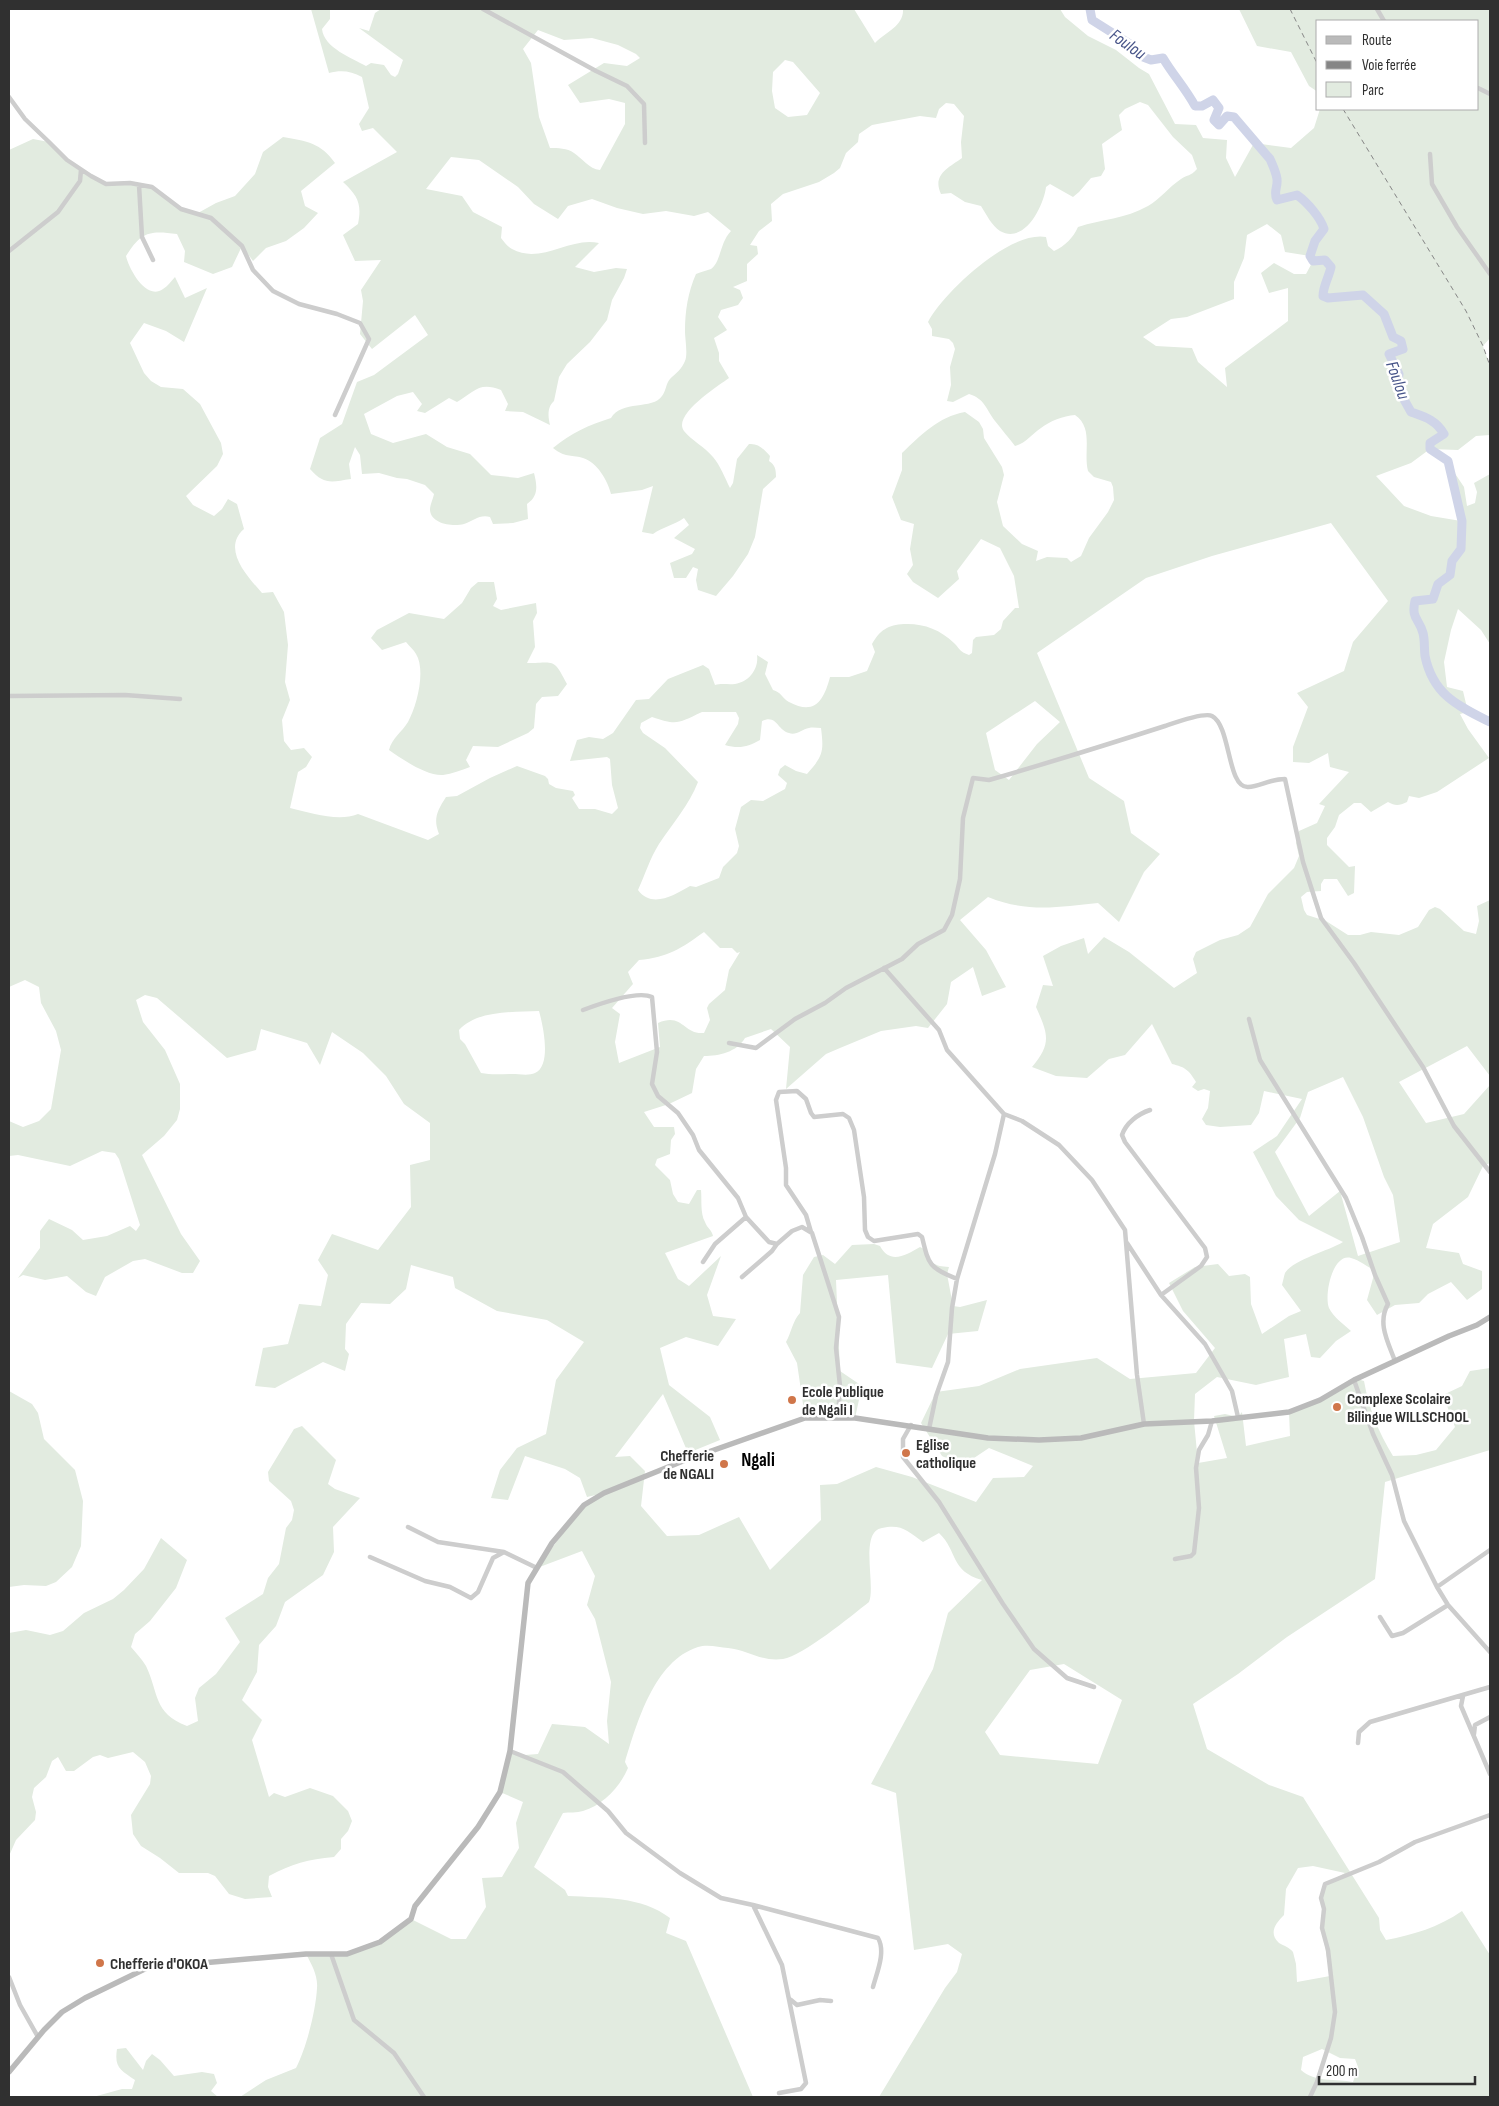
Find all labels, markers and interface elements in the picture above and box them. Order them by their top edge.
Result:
legend [1316,20,1479,110]
water label: Foulou [1106,25,1150,65]
text: Route [1362,31,1392,50]
text: Voie ferrée [1362,56,1416,75]
text: Parc [1362,81,1384,100]
water label: Foulou [1381,358,1414,403]
place label: Ecole Publique de Ngali I [802,1383,884,1420]
place label: Complexe Scolaire Bilingue WILLSCHOOL [1347,1390,1470,1427]
marker: Ecole Publique de Ngali I [786,1394,798,1406]
marker: Complexe Scolaire Bilingue WILLSCHOOL [1331,1401,1343,1413]
place label: Eglise catholique [916,1436,976,1473]
place label: Chefferie de NGALI [660,1447,714,1484]
marker: Eglise catholique [900,1447,912,1459]
district label: Ngali [741,1449,775,1472]
marker: Chefferie de NGALI [718,1458,730,1470]
place label: Chefferie d'OKOA [110,1955,208,1974]
marker: Chefferie d'OKOA [94,1957,106,1969]
scale bar [1319,2054,1475,2086]
text: 200 m [1326,2062,1358,2081]

